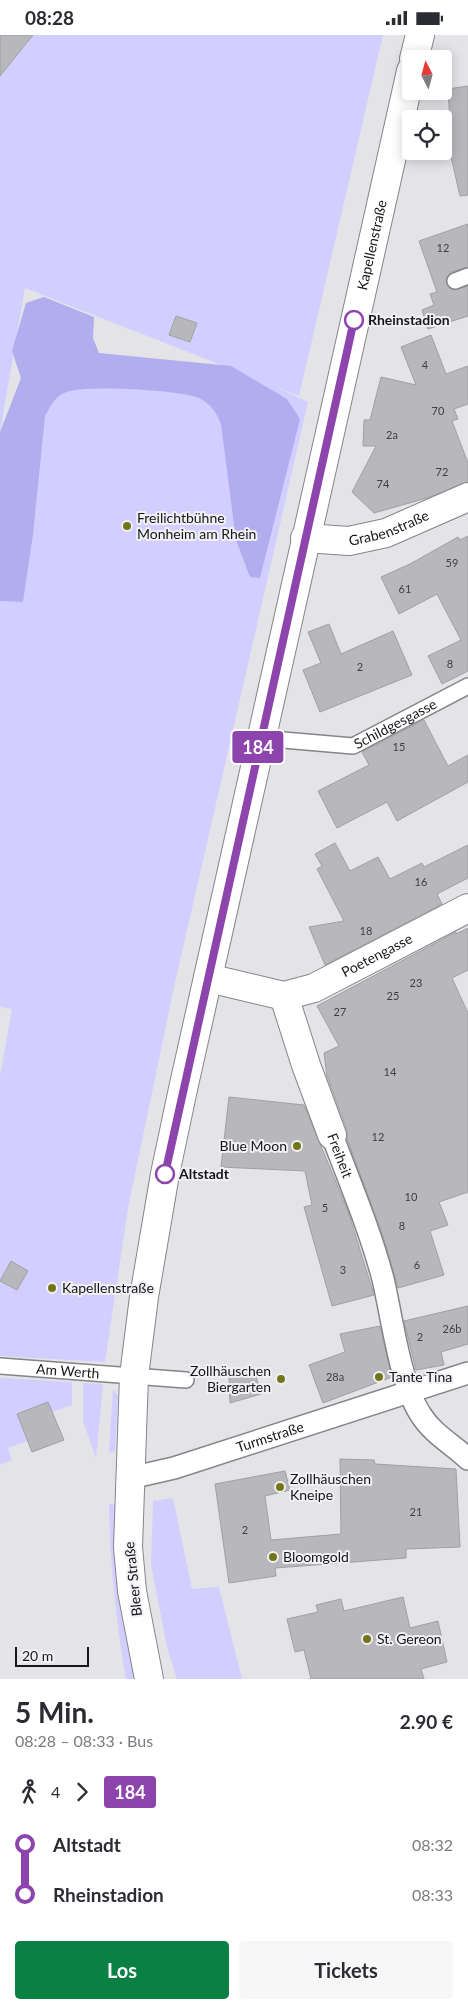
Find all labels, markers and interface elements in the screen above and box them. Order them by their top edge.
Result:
text: 08:28 [25,6,74,29]
north arrow [402,50,452,100]
map controls [402,50,452,160]
button: locate [402,110,452,160]
street label: Kapellenstraße [353,198,390,292]
house number: 12 [437,241,449,254]
marker: Rheinstadion [344,310,364,330]
place label: Rheinstadion [368,311,450,328]
house number: 4 [422,358,429,371]
house number: 70 [432,404,445,417]
house number: 2a [386,428,398,441]
house number: 72 [436,465,448,478]
house number: 74 [377,477,390,490]
street label: Grabenstraße [347,506,431,549]
place label: Freilichtbühne Monheim am Rhein [137,509,256,542]
marker: Freilichtbühne Monheim am Rhein [121,520,133,532]
house number: 59 [446,556,458,569]
house number: 61 [399,582,411,595]
house number: 8 [447,657,453,670]
house number: 2 [357,660,363,673]
street label: Schildgesgasse [351,695,439,752]
line badge: 184 [229,731,287,763]
text: 184 [242,736,274,758]
house number: 15 [393,740,405,753]
house number: 16 [415,875,427,888]
house number: 18 [360,924,372,937]
street label: Poetengasse [338,930,415,980]
house number: 23 [410,976,422,989]
house number: 25 [387,989,399,1002]
house number: 27 [334,1005,346,1018]
house number: 14 [384,1065,397,1078]
house number: 12 [372,1130,384,1143]
street label: Freiheit [324,1131,357,1180]
place label: Blue Moon [220,1137,287,1154]
marker: Blue Moon [291,1140,303,1152]
marker: Altstadt [155,1164,175,1184]
place label: Altstadt [178,1165,230,1182]
house number: 10 [405,1190,418,1203]
house number: 5 [322,1201,328,1214]
house number: 8 [399,1219,405,1232]
house number: 6 [414,1258,420,1271]
house number: 3 [340,1263,346,1276]
place label: Kapellenstraße [62,1279,154,1296]
marker: Kapellenstraße [46,1282,58,1294]
house number: 26b [443,1322,461,1335]
house number: 2 [417,1330,423,1343]
street label: Am Werth [36,1360,100,1381]
place label: Zollhäuschen Biergarten [190,1362,271,1395]
place label: Tante Tina [389,1368,452,1385]
house number: 28a [326,1370,344,1383]
marker: Tante Tina [373,1371,385,1383]
marker: Zollhäuschen Biergarten [275,1373,287,1385]
street label: Turmstraße [234,1418,306,1455]
place label: Zollhäuschen Kneipe [290,1470,371,1503]
marker: Zollhäuschen Kneipe [274,1481,286,1493]
house number: 21 [410,1505,422,1518]
house number: 2 [242,1523,248,1536]
street label: Bleer Straße [120,1541,145,1617]
place label: Bloomgold [283,1548,349,1565]
marker: Bloomgold [267,1551,279,1563]
place label: St. Gereon [377,1630,442,1647]
marker: St. Gereon [361,1633,373,1645]
scale bar [15,1644,89,1667]
text: 20 m [22,1647,53,1664]
text: 5 Min. [15,1695,94,1729]
text: 2.90 € [400,1710,453,1733]
text: 08:28 – 08:33 · Bus [15,1731,153,1750]
icon: walk [15,1778,43,1806]
icon: forward [68,1778,96,1806]
text: 184 [114,1781,146,1803]
text: 4 [51,1782,60,1801]
text: Altstadt [53,1833,121,1856]
text: 08:32 [412,1835,453,1854]
text: Rheinstadion [53,1883,164,1906]
text: 08:33 [412,1885,453,1904]
button: Los [15,1941,229,1999]
button: Tickets [239,1941,453,1999]

